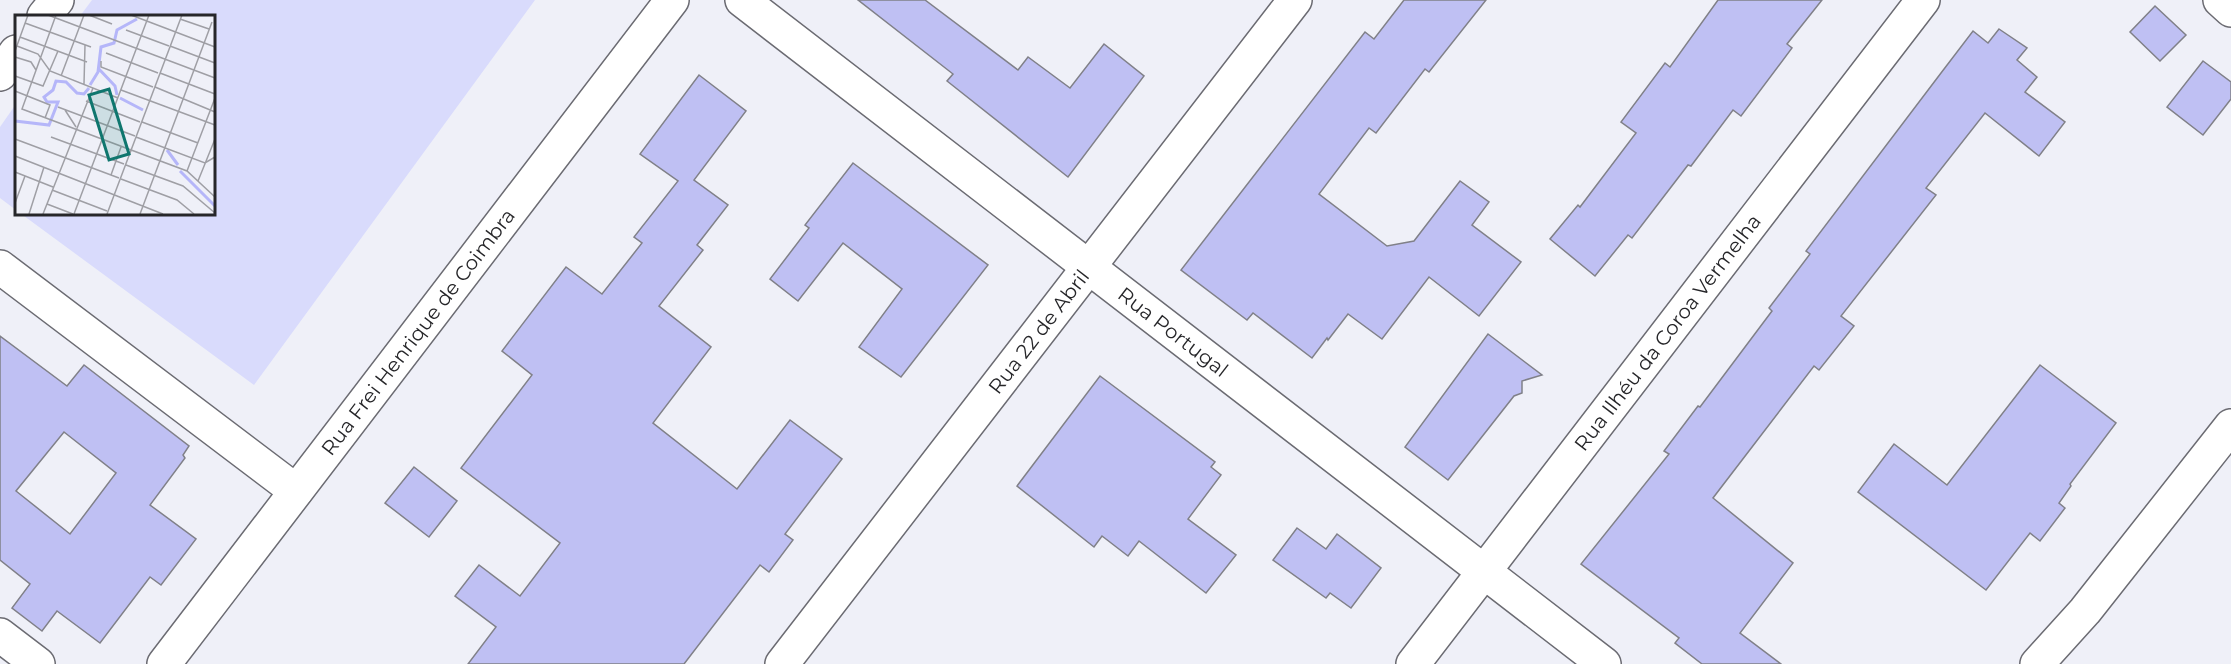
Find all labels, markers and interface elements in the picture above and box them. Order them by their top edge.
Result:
inset map [15,15,214,214]
street label: Rua Frei Henrique de Coimbra [316,204,520,460]
street label: Rua Ilhéu da Coroa Vermelha [1569,209,1766,456]
street label: Rua 22 de Abril [983,265,1094,399]
street label: Rua Portugal [1113,282,1233,382]

